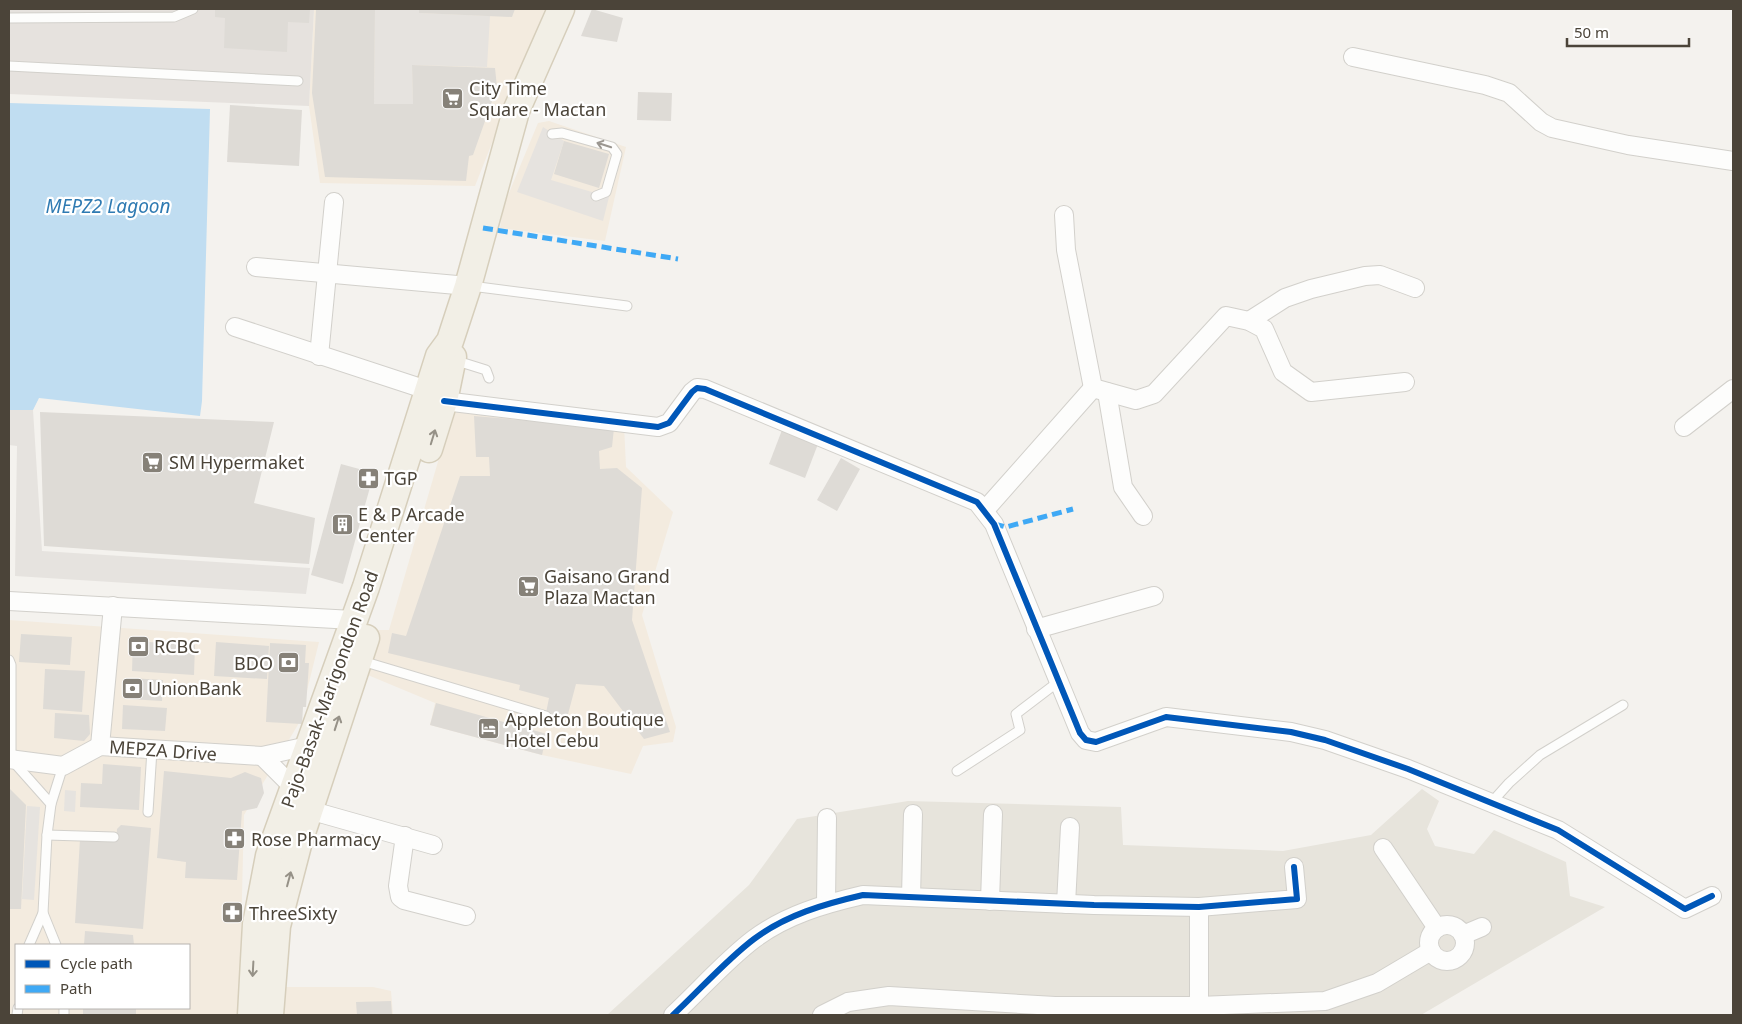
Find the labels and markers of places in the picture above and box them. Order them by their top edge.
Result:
place label: City Time Square - Mactan [469,76,606,121]
supermarket icon: City Time Square - Mactan [441,86,465,110]
supermarket icon: SM Hypermaket [141,450,165,474]
place label: SM Hypermaket [169,450,305,474]
pharmacy icon: TGP [356,466,380,490]
place label: TGP [384,466,418,490]
place label: E & P Arcade Center [358,502,465,547]
building icon: E & P Arcade Center [330,512,354,536]
place label: Gaisano Grand Plaza Mactan [544,564,670,609]
supermarket icon: Gaisano Grand Plaza Mactan [516,574,540,598]
bank icon: RCBC [126,634,150,658]
place label: RCBC [154,634,200,658]
place label: BDO [234,651,273,675]
bank icon: BDO [277,651,301,675]
bank icon: UnionBank [120,676,144,700]
place label: UnionBank [148,676,242,700]
place label: Appleton Boutique Hotel Cebu [505,707,664,752]
hotel icon: Appleton Boutique Hotel Cebu [477,717,501,741]
pharmacy icon: Rose Pharmacy [223,827,247,851]
place label: Rose Pharmacy [251,827,382,851]
pharmacy icon: ThreeSixty [221,901,245,925]
place label: ThreeSixty [249,901,338,925]

